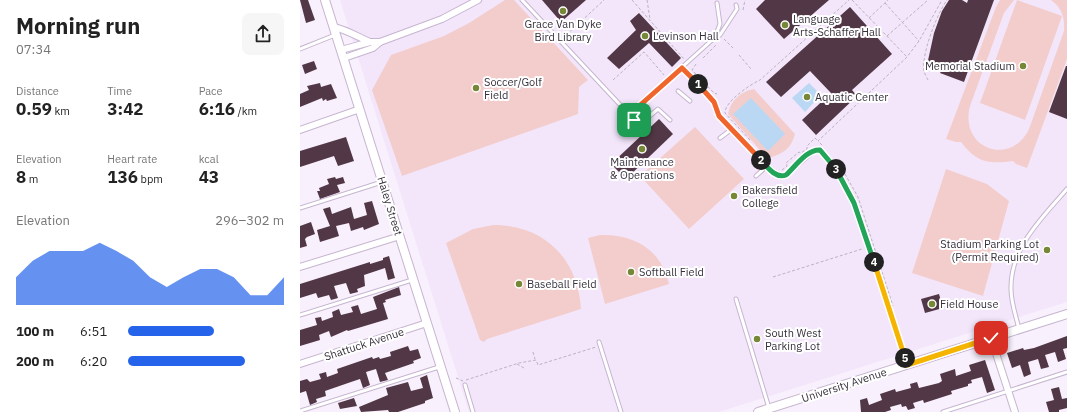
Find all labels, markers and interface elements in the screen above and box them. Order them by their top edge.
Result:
marker: Grace Van Dyke Bird Library [558,6,568,16]
text: Morning run [16,11,140,40]
place label: Language Arts-Schaffer Hall [793,12,881,39]
button: share [242,13,284,55]
place label: Grace Van Dyke Bird Library [524,17,602,44]
marker: Language Arts-Schaffer Hall [780,20,790,30]
place label: Levinson Hall [653,29,719,43]
marker: Levinson Hall [640,31,650,41]
text: 07:34 [16,41,51,58]
place label: Memorial Stadium [925,59,1015,73]
marker: Memorial Stadium [1018,61,1028,71]
pin: 1 [688,74,708,94]
place label: Soccer/Golf Field [484,75,542,102]
text: 1 [695,77,701,91]
marker: Soccer/Golf Field [471,83,481,93]
text: Distance [16,84,59,98]
text: Time [107,84,132,98]
text: Pace [199,84,223,98]
place label: Aquatic Center [815,90,888,104]
marker: Aquatic Center [802,92,812,102]
text: 0.59 [16,98,52,120]
text: 3:42 [107,98,144,120]
text: 6:16 [199,98,235,120]
pin [617,103,651,137]
text: km [52,104,70,118]
text: /km [235,104,257,118]
icon: arrive [623,109,645,131]
marker: Maintenance & Operations [637,144,647,154]
pin: 2 [751,150,771,170]
text: Elevation [16,152,62,166]
text: Heart rate [107,152,157,166]
text: kcal [199,152,219,166]
text: 2 [758,153,764,167]
place label: Maintenance & Operations [610,155,674,182]
pin: 3 [826,159,846,179]
text: 3 [833,162,839,176]
text: 8 [16,166,26,188]
text: 136 [107,166,138,188]
text: 43 [199,166,219,188]
text: m [26,172,38,186]
text: bpm [138,172,163,186]
street label: Haley Street [374,175,406,237]
place label: Bakersfield College [742,183,798,210]
marker: Bakersfield College [729,191,739,201]
text: Elevation [16,212,70,229]
text: 296–302 m [215,212,284,229]
place label: Stadium Parking Lot (Permit Required) [940,237,1039,264]
marker: Stadium Parking Lot (Permit Required) [1042,245,1052,255]
pin: 4 [864,252,884,272]
text: 4 [871,255,877,269]
place label: Softball Field [639,265,704,279]
marker: Softball Field [626,267,636,277]
place label: Baseball Field [527,277,597,291]
marker: Baseball Field [514,279,524,289]
place label: Field House [940,297,999,311]
marker: Field House [927,299,937,309]
pin [974,321,1008,355]
text: 100 m [16,323,54,340]
text: 6:51 [80,323,107,340]
street label: Shattuck Avenue [322,325,406,363]
place label: South West Parking Lot [765,326,821,353]
icon: check [980,327,1002,349]
marker: South West Parking Lot [752,334,762,344]
pin: 5 [895,348,915,368]
text: 5 [902,351,908,365]
text: 200 m [16,353,54,370]
text: 6:20 [80,353,107,370]
street label: University Avenue [800,365,888,405]

